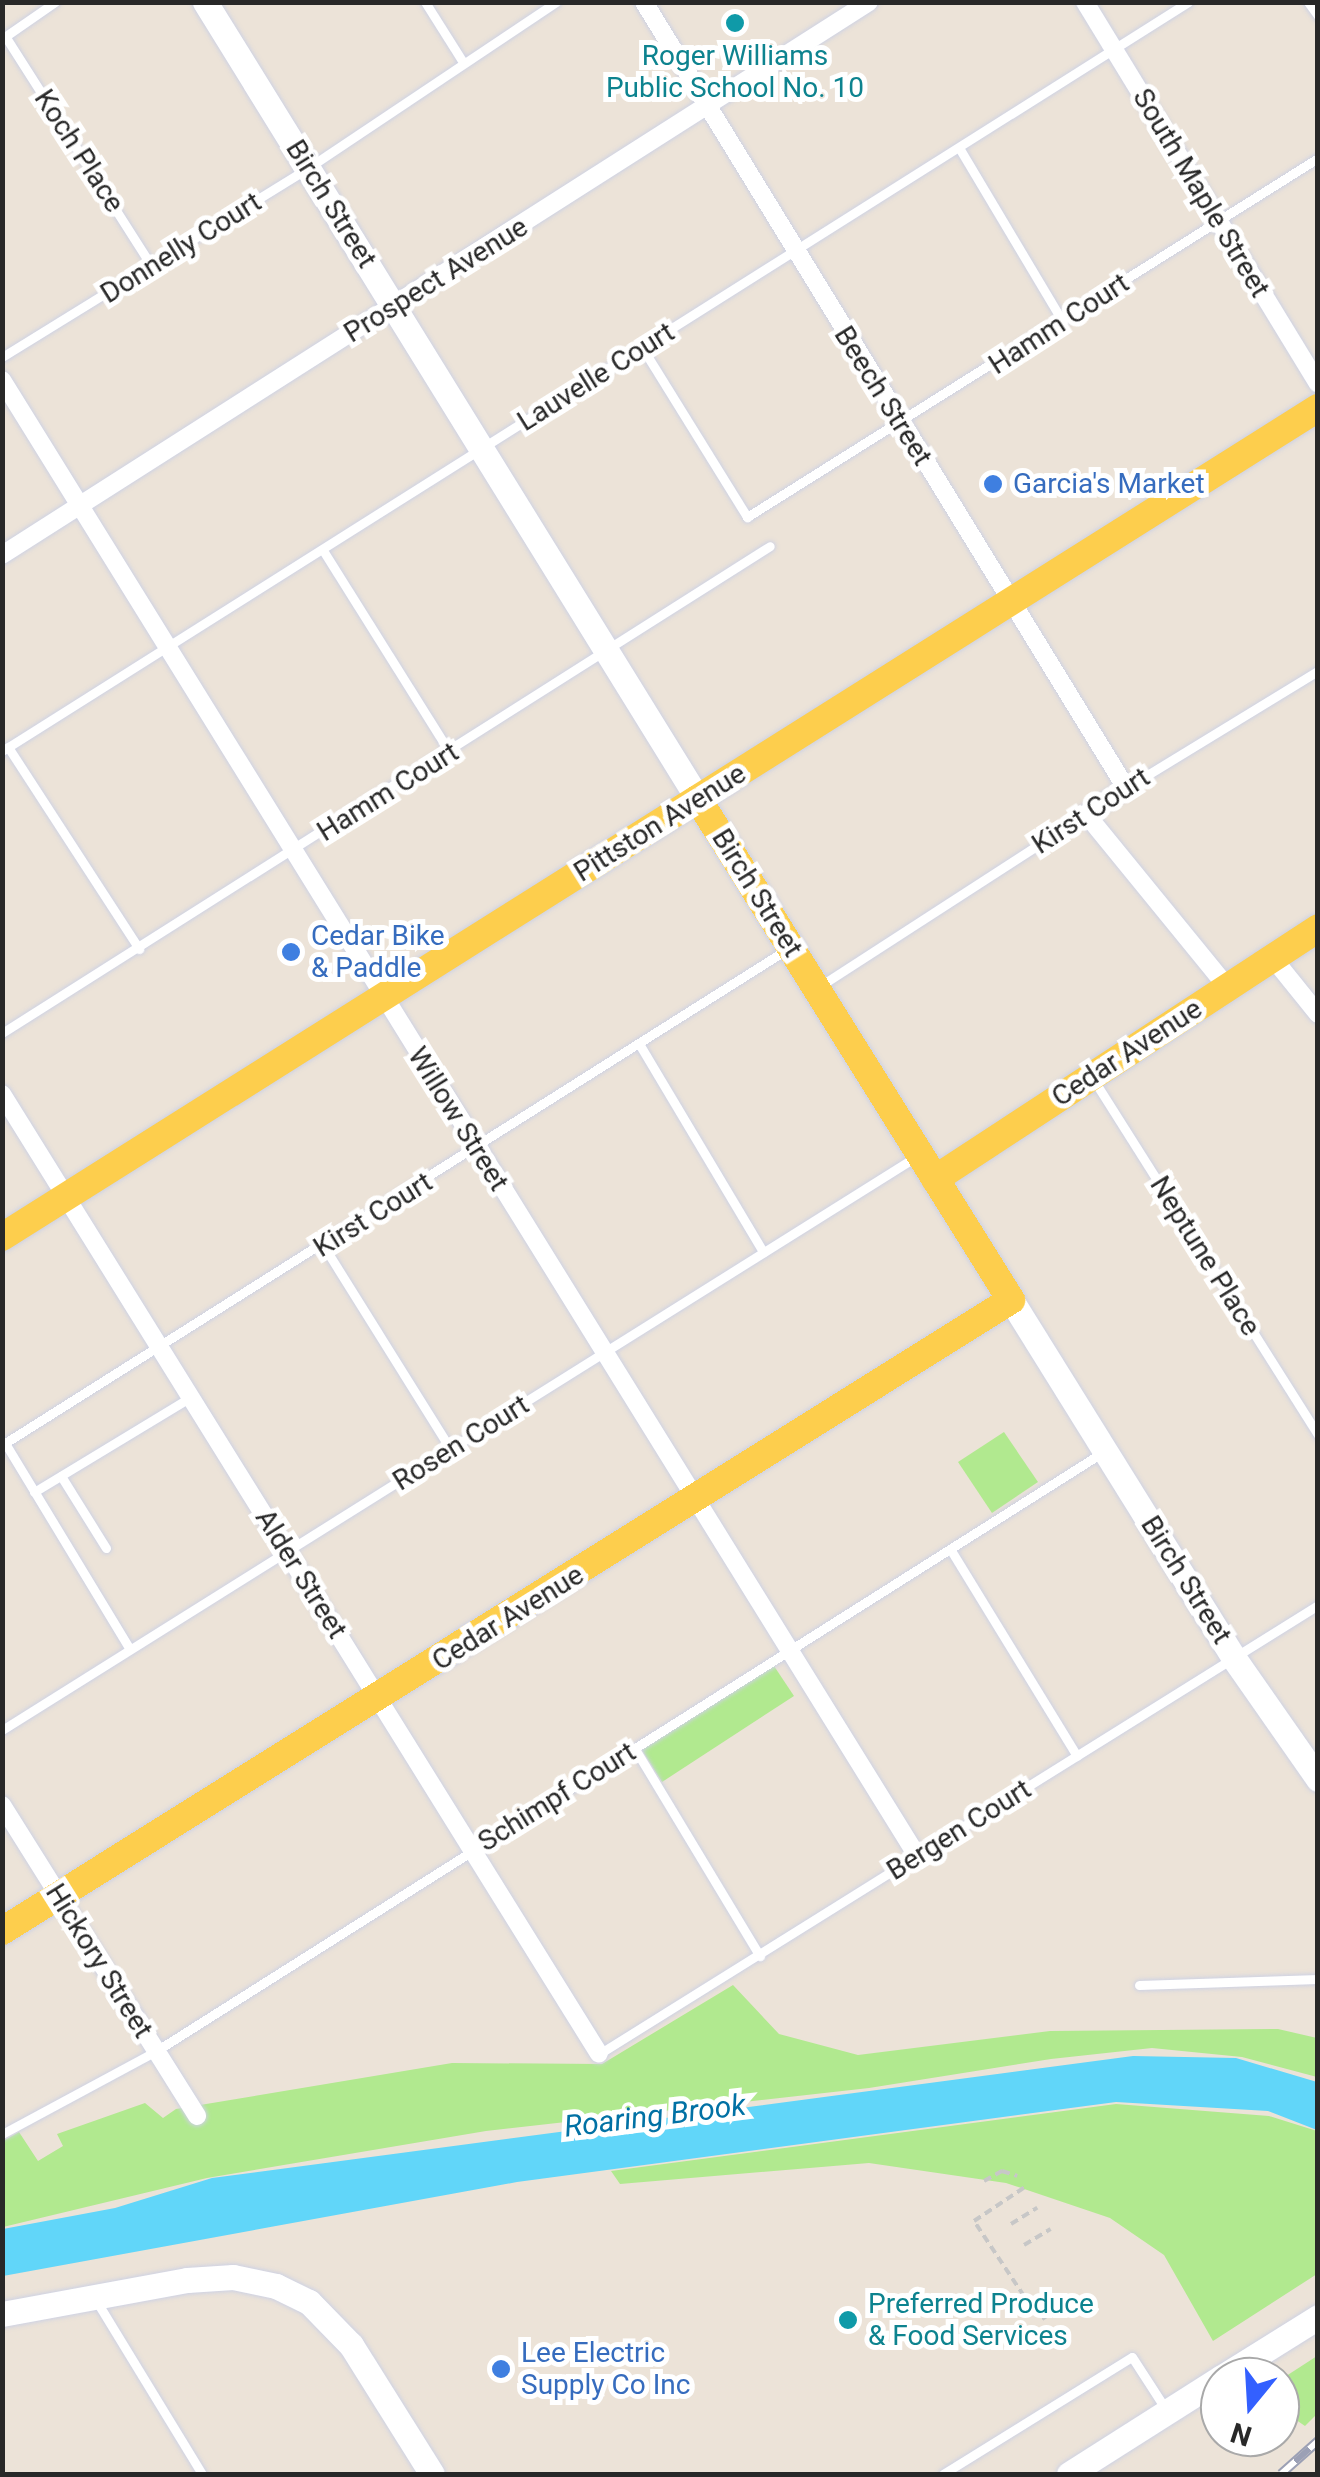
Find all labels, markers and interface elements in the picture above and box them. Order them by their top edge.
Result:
marker: Roger Williams Public School No. 10 [724,12,746,34]
place label: Roger Williams Public School No. 10 [606,39,864,105]
street label: Koch Place [27,83,131,219]
street label: South Maple Street [1125,83,1277,303]
street label: Birch Street [278,134,384,274]
street label: Donnelly Court [95,185,267,311]
street label: Prospect Avenue [338,210,534,350]
street label: Hamm Court [983,266,1135,382]
street label: Lauvelle Court [511,315,681,439]
street label: Beech Street [827,320,939,472]
place label: Garcia's Market [1013,467,1205,501]
marker: Garcia's Market [982,473,1004,495]
street label: Hamm Court [311,735,465,849]
street label: Pittston Avenue [568,757,752,889]
street label: Kirst Court [1026,761,1156,861]
street label: Birch Street [704,823,810,963]
place label: Cedar Bike & Paddle [311,919,445,985]
marker: Cedar Bike & Paddle [280,941,302,963]
street label: Cedar Avenue [1046,992,1208,1114]
street label: Willow Street [401,1041,515,1197]
street label: Kirst Court [308,1165,438,1265]
street label: Neptune Place [1143,1170,1267,1342]
street label: Rosen Court [387,1388,535,1498]
street label: Alder Street [248,1503,354,1645]
street label: Birch Street [1133,1510,1239,1650]
street label: Cedar Avenue [426,1558,590,1678]
street label: Schimpf Court [472,1735,642,1859]
street label: Bergen Court [881,1772,1037,1888]
street label: Hickory Street [38,1878,160,2044]
water label: Roaring Brook [562,2087,748,2145]
place label: Preferred Produce & Food Services [868,2287,1094,2353]
marker: Preferred Produce & Food Services [837,2309,859,2331]
place label: Lee Electric Supply Co Inc [521,2336,690,2402]
north arrow [1200,2357,1300,2457]
marker: Lee Electric Supply Co Inc [490,2358,512,2380]
text: N [1227,2415,1256,2453]

